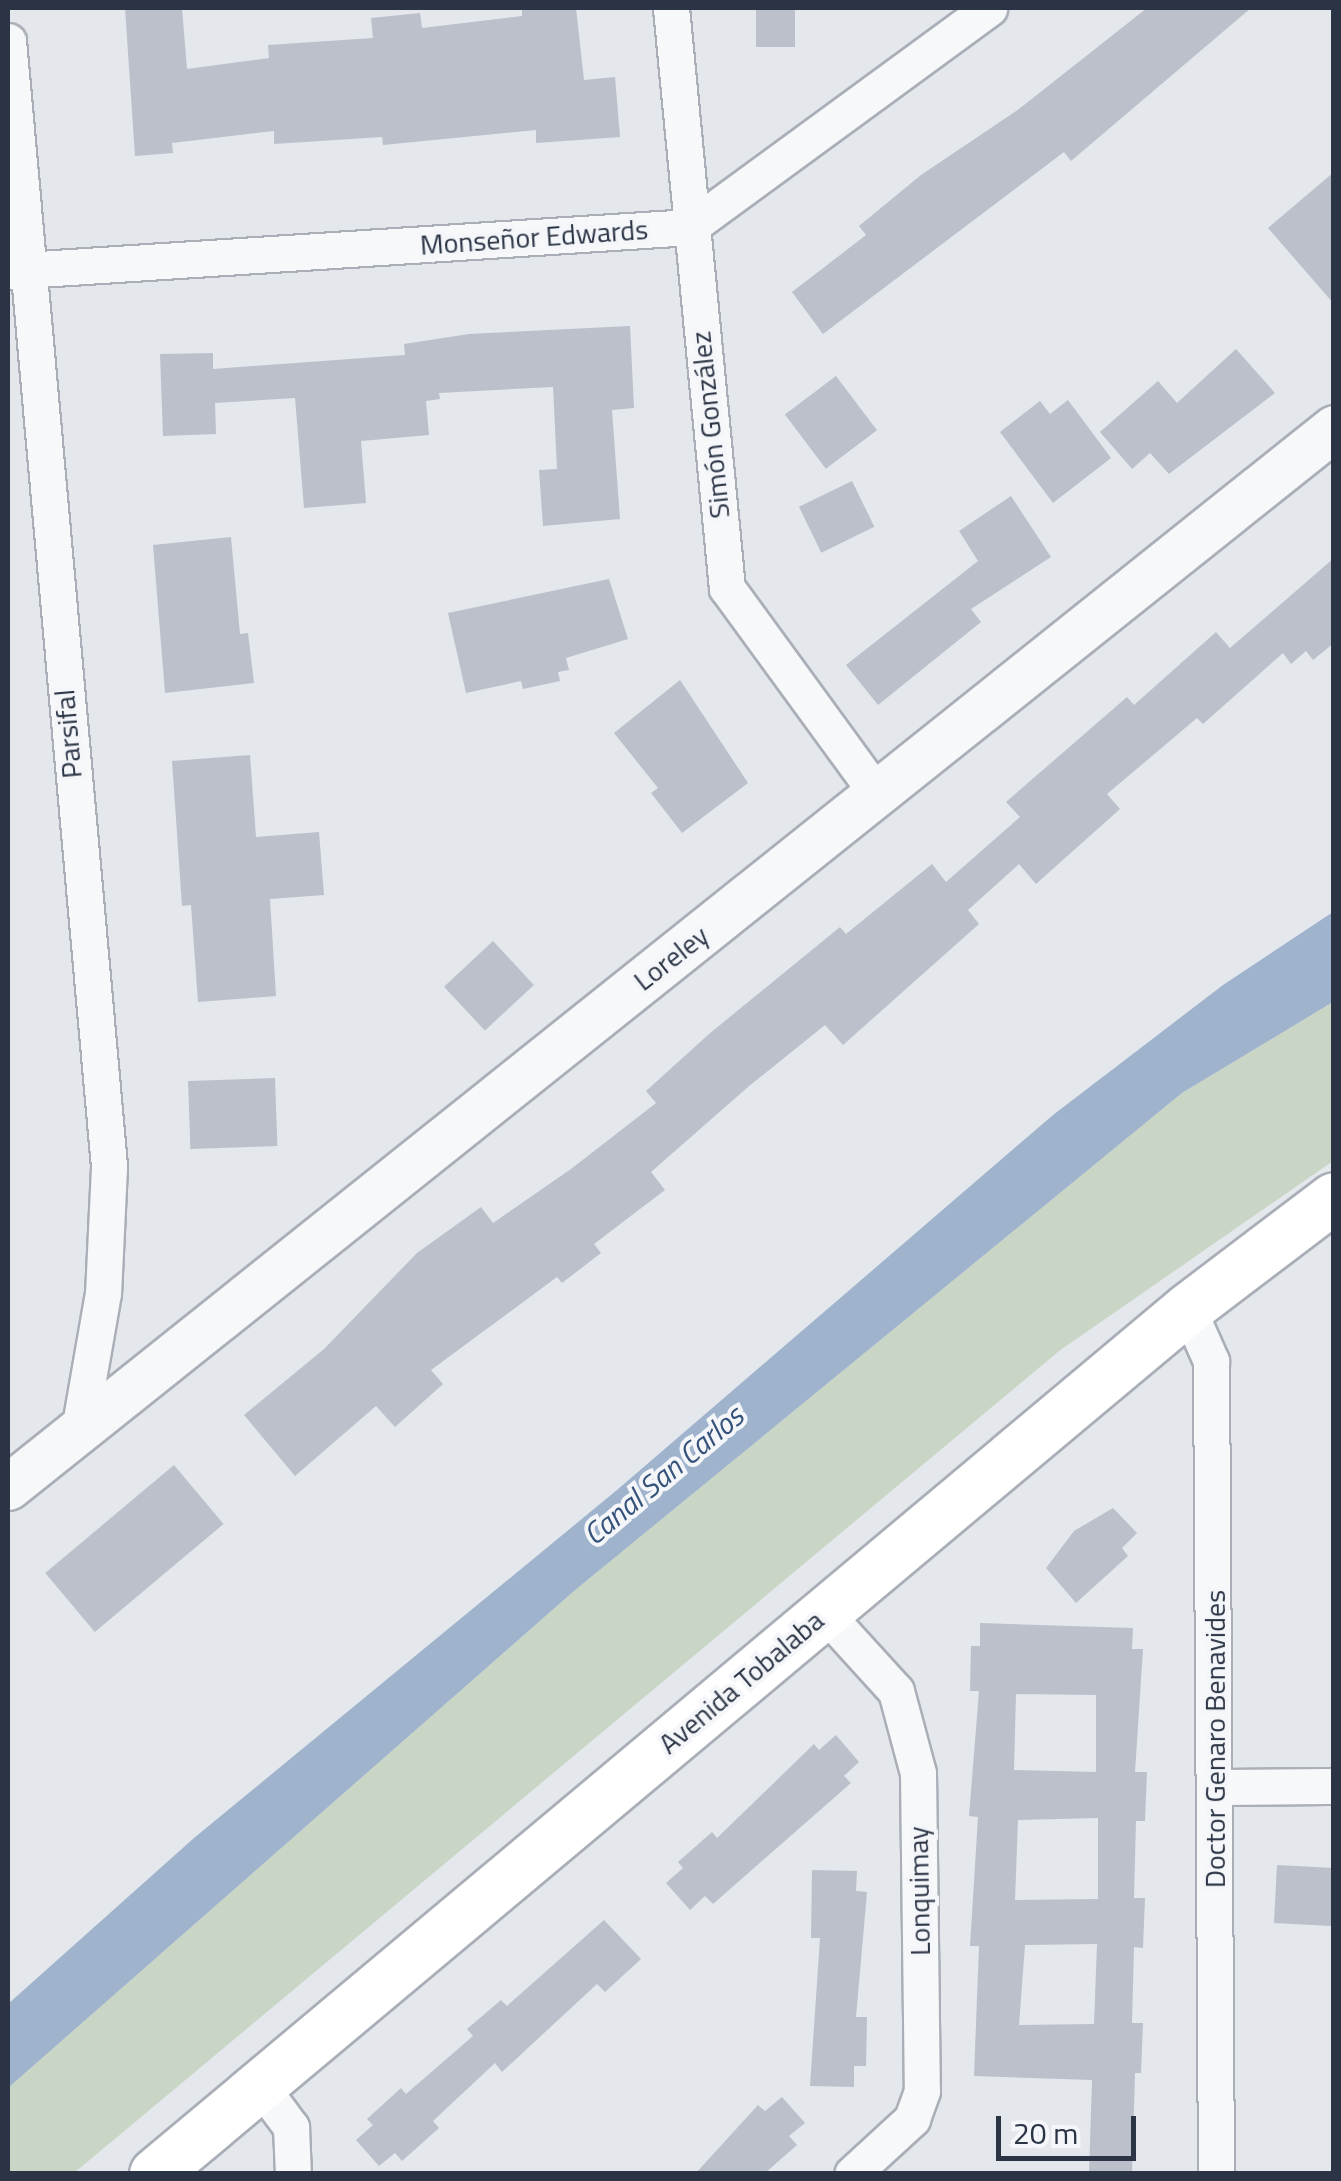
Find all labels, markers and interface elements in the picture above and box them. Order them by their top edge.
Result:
street label: Monseñor Edwards [419,212,649,262]
street label: Simón González [683,330,737,520]
street label: Parsifal [47,688,89,780]
street label: Loreley [627,918,715,998]
water label: Canal San Carlos [576,1398,750,1552]
street label: Doctor Genaro Benavides [1198,1590,1232,1888]
street label: Avenida Tobalaba [652,1603,830,1761]
street label: Lonquimay [901,1826,937,1956]
scale bar [1001,2096,1141,2158]
text: 20 m [1013,2110,1078,2156]

